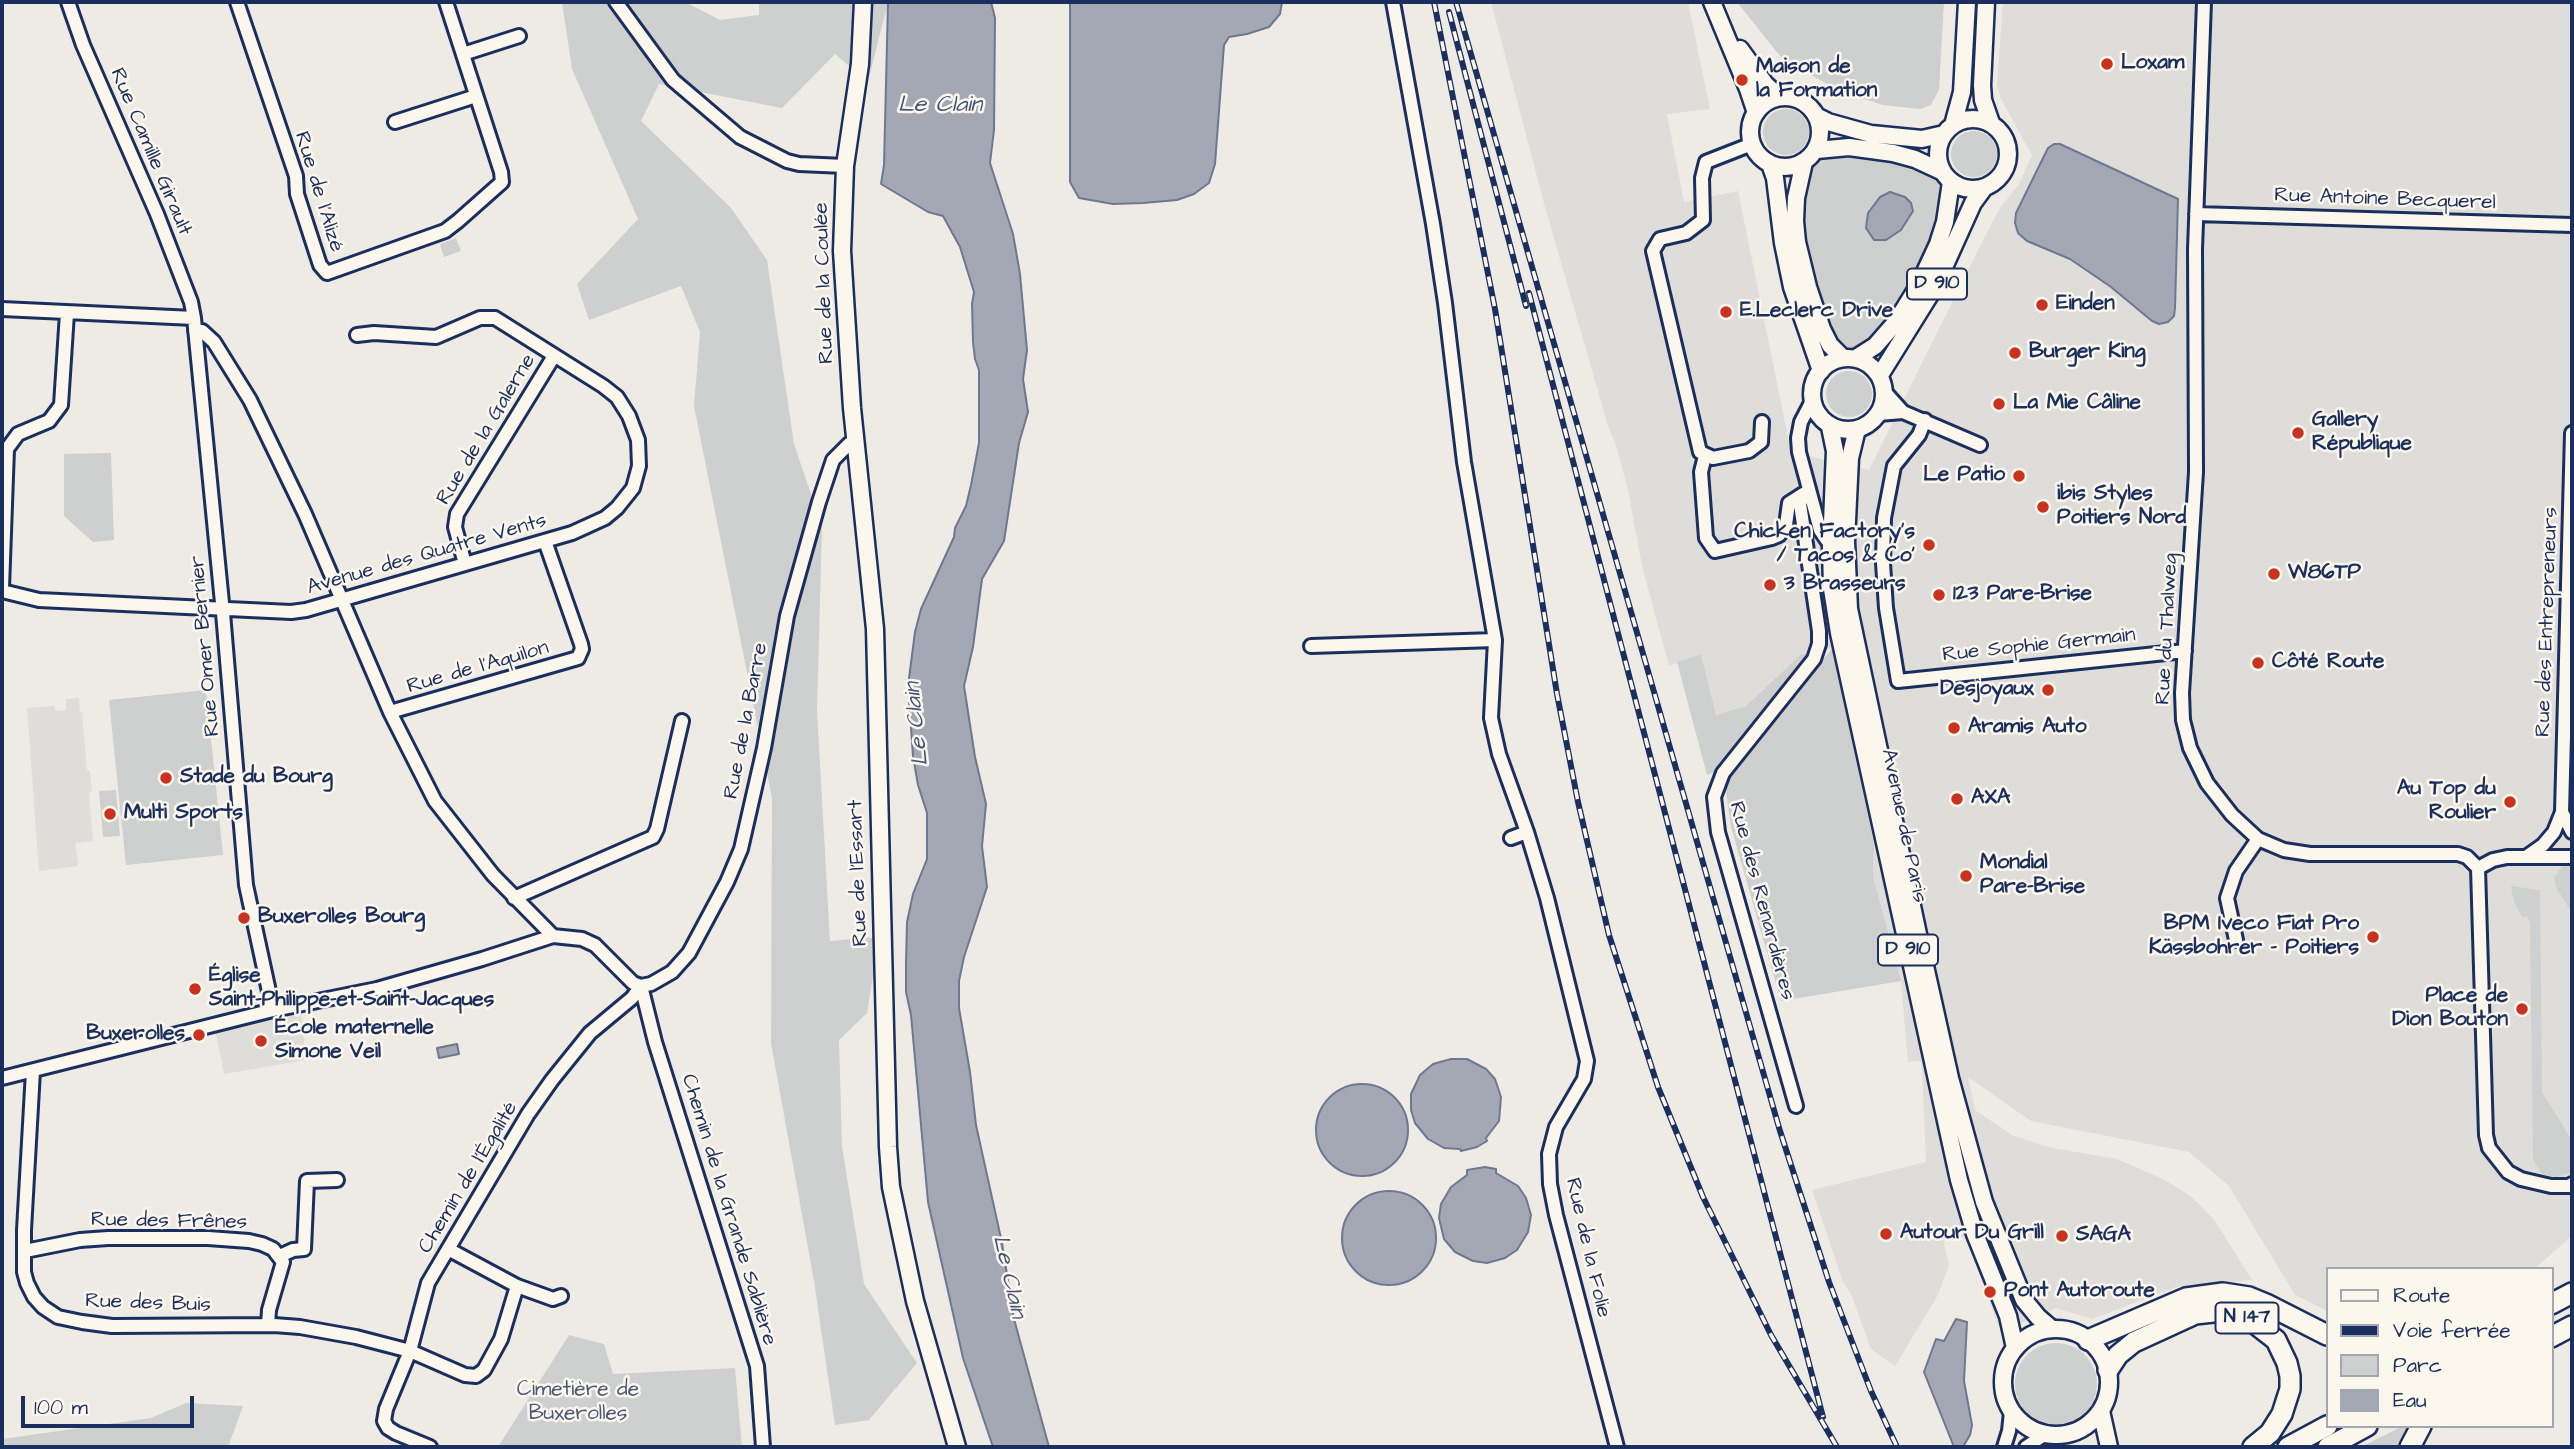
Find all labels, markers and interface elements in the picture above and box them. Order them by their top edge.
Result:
place label: Loxam [2121,51,2184,77]
place label: Maison de la Formation [1756,55,1877,105]
marker: Loxam [2099,56,2115,72]
street label: Rue Camille Girault [103,65,197,239]
marker: Maison de la Formation [1734,72,1750,88]
water label: Le Clain [898,92,982,120]
street label: Rue de l'Alizé [288,129,348,255]
street label: Rue Antoine Becquerel [2274,184,2496,216]
street label: Rue de la Coulée [810,202,840,364]
road number: D 910 [1907,268,1967,300]
place label: Einden [2056,292,2115,318]
marker: Einden [2034,297,2050,313]
place label: E.Leclerc Drive [1740,299,1893,325]
marker: E.Leclerc Drive [1718,304,1734,320]
place label: Burger King [2029,340,2146,366]
marker: Burger King [2007,345,2023,361]
street label: Rue de la Galerne [432,350,542,510]
place label: La Mie Câline [2013,391,2141,417]
marker: La Mie Câline [1991,396,2007,412]
place label: Gallery République [2312,408,2412,458]
marker: Gallery République [2290,425,2306,441]
place label: Le Patio [1923,463,2005,489]
marker: Le Patio [2011,468,2027,484]
place label: ibis Styles Poitiers Nord [2057,482,2186,532]
marker: ibis Styles Poitiers Nord [2035,499,2051,515]
street label: Rue des Entrepreneurs [2531,507,2565,737]
street label: Avenue des Quatre Vents [304,509,550,601]
place label: Chicken Factory's / Tacos & Co' [1734,520,1915,570]
marker: Chicken Factory's / Tacos & Co' [1921,537,1937,553]
street label: Rue du Thalweg [2151,553,2185,705]
street label: Rue Omer Bernier [186,554,226,738]
place label: W86TP [2288,561,2361,587]
marker: W86TP [2266,566,2282,582]
place label: 3 Brasseurs [1784,572,1906,598]
marker: 3 Brasseurs [1762,577,1778,593]
place label: 123 Pare-Brise [1953,582,2092,608]
marker: 123 Pare-Brise [1931,587,1947,603]
street label: Rue Sophie Germain [1941,623,2137,669]
street label: Rue de l'Aquilon [404,636,552,700]
street label: Rue de la Barre [720,641,774,801]
place label: Côté Route [2272,650,2384,676]
marker: Côté Route [2250,655,2266,671]
place label: Desjoyaux [1940,677,2034,703]
water label: Le Clain [900,681,936,767]
marker: Desjoyaux [2040,682,2056,698]
place label: Aramis Auto [1968,715,2087,741]
marker: Aramis Auto [1946,720,1962,736]
street label: Avenue de Paris [1874,747,1932,905]
place label: Stade du Bourg [180,765,333,791]
marker: Stade du Bourg [158,770,174,786]
place label: Au Top du Roulier [2397,777,2496,827]
place label: AXA [1971,786,2010,812]
marker: AXA [1949,791,1965,807]
marker: Au Top du Roulier [2502,794,2518,810]
street label: Rue de l'Essart [844,799,874,947]
street label: Rue des Renardières [1722,799,1800,1003]
place label: Multi Sports [124,801,243,827]
marker: Multi Sports [102,806,118,822]
place label: Mondial Pare-Brise [1980,851,2085,901]
marker: Mondial Pare-Brise [1958,868,1974,884]
place label: Buxerolles Bourg [258,905,425,931]
marker: Buxerolles Bourg [236,910,252,926]
place label: BPM Iveco Fiat Pro Kässbohrer - Poitiers [2149,912,2359,962]
marker: BPM Iveco Fiat Pro Kässbohrer - Poitiers [2365,929,2381,945]
road number: D 910 [1878,934,1938,966]
place label: Église Saint-Philippe-et-Saint-Jacques [209,964,494,1014]
marker: Église Saint-Philippe-et-Saint-Jacques [187,981,203,997]
place label: Place de Dion Bouton [2392,984,2508,1034]
marker: Place de Dion Bouton [2514,1001,2530,1017]
place label: École maternelle Simone Veil [275,1016,434,1066]
place label: Buxerolles [86,1022,185,1048]
marker: Buxerolles [191,1027,207,1043]
marker: École maternelle Simone Veil [253,1033,269,1049]
street label: Chemin de la Grande Sablière [675,1071,781,1349]
street label: Chemin de l'Égalité [414,1098,524,1258]
street label: Rue de la Folie [1559,1176,1615,1320]
street label: Rue des Frênes [91,1208,247,1236]
place label: Autour Du Grill [1900,1221,2044,1247]
place label: SAGA [2076,1223,2131,1249]
marker: Autour Du Grill [1878,1226,1894,1242]
marker: SAGA [2054,1228,2070,1244]
water label: Le Clain [985,1233,1031,1321]
legend [2326,1267,2553,1428]
place label: Pont Autoroute [2004,1279,2155,1305]
text: Route [2393,1281,2450,1310]
marker: Pont Autoroute [1982,1284,1998,1300]
street label: Rue des Buis [85,1289,211,1319]
road number: N 147 [2216,1302,2278,1334]
text: Voie ferrée [2393,1316,2511,1345]
text: Parc [2393,1351,2442,1380]
park label: Cimetière de Buxerolles [517,1378,639,1428]
scale bar [24,1382,198,1426]
text: Eau [2393,1386,2427,1415]
text: 100 m [34,1393,88,1422]

